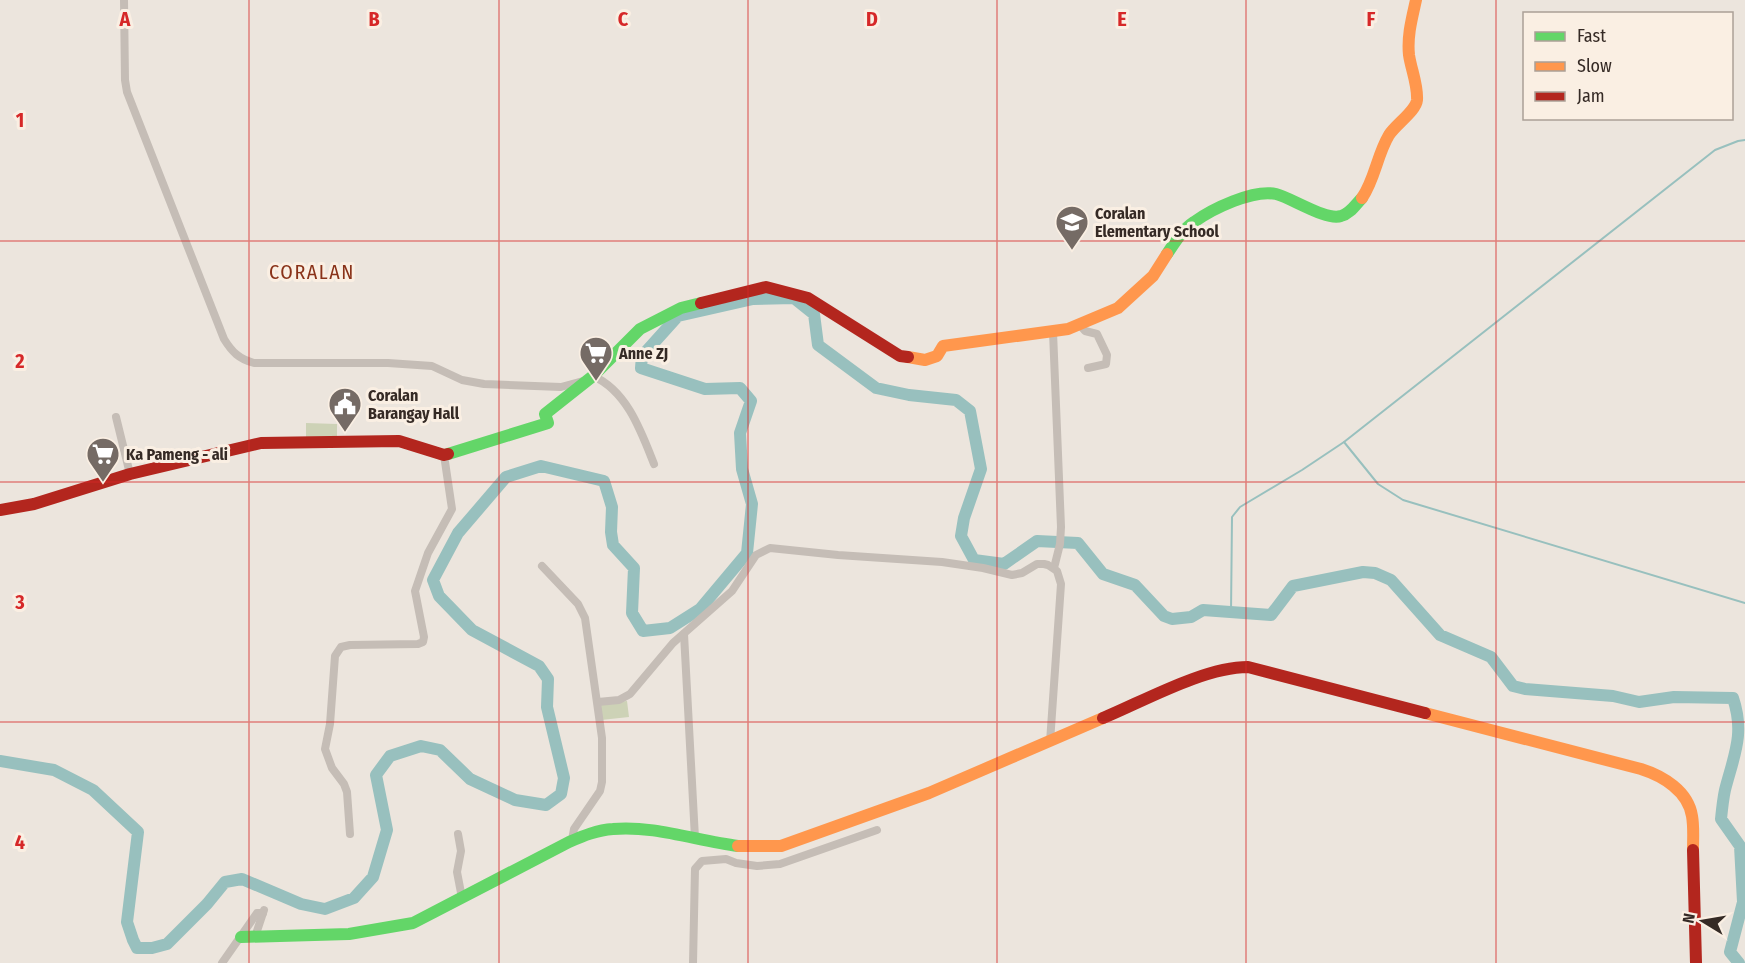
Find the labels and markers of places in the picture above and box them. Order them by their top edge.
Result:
school or university icon: Coralan Elementary School [1054,204,1090,251]
place label: Coralan Elementary School [1095,204,1220,241]
supermarket icon: Anne ZJ [578,335,614,382]
place label: Anne ZJ [618,344,668,363]
public building icon: Coralan Barangay Hall [327,386,363,433]
place label: Coralan Barangay Hall [368,386,460,423]
supermarket icon: Ka Pameng - ali [85,436,121,483]
place label: Ka Pameng - ali [126,445,228,464]

